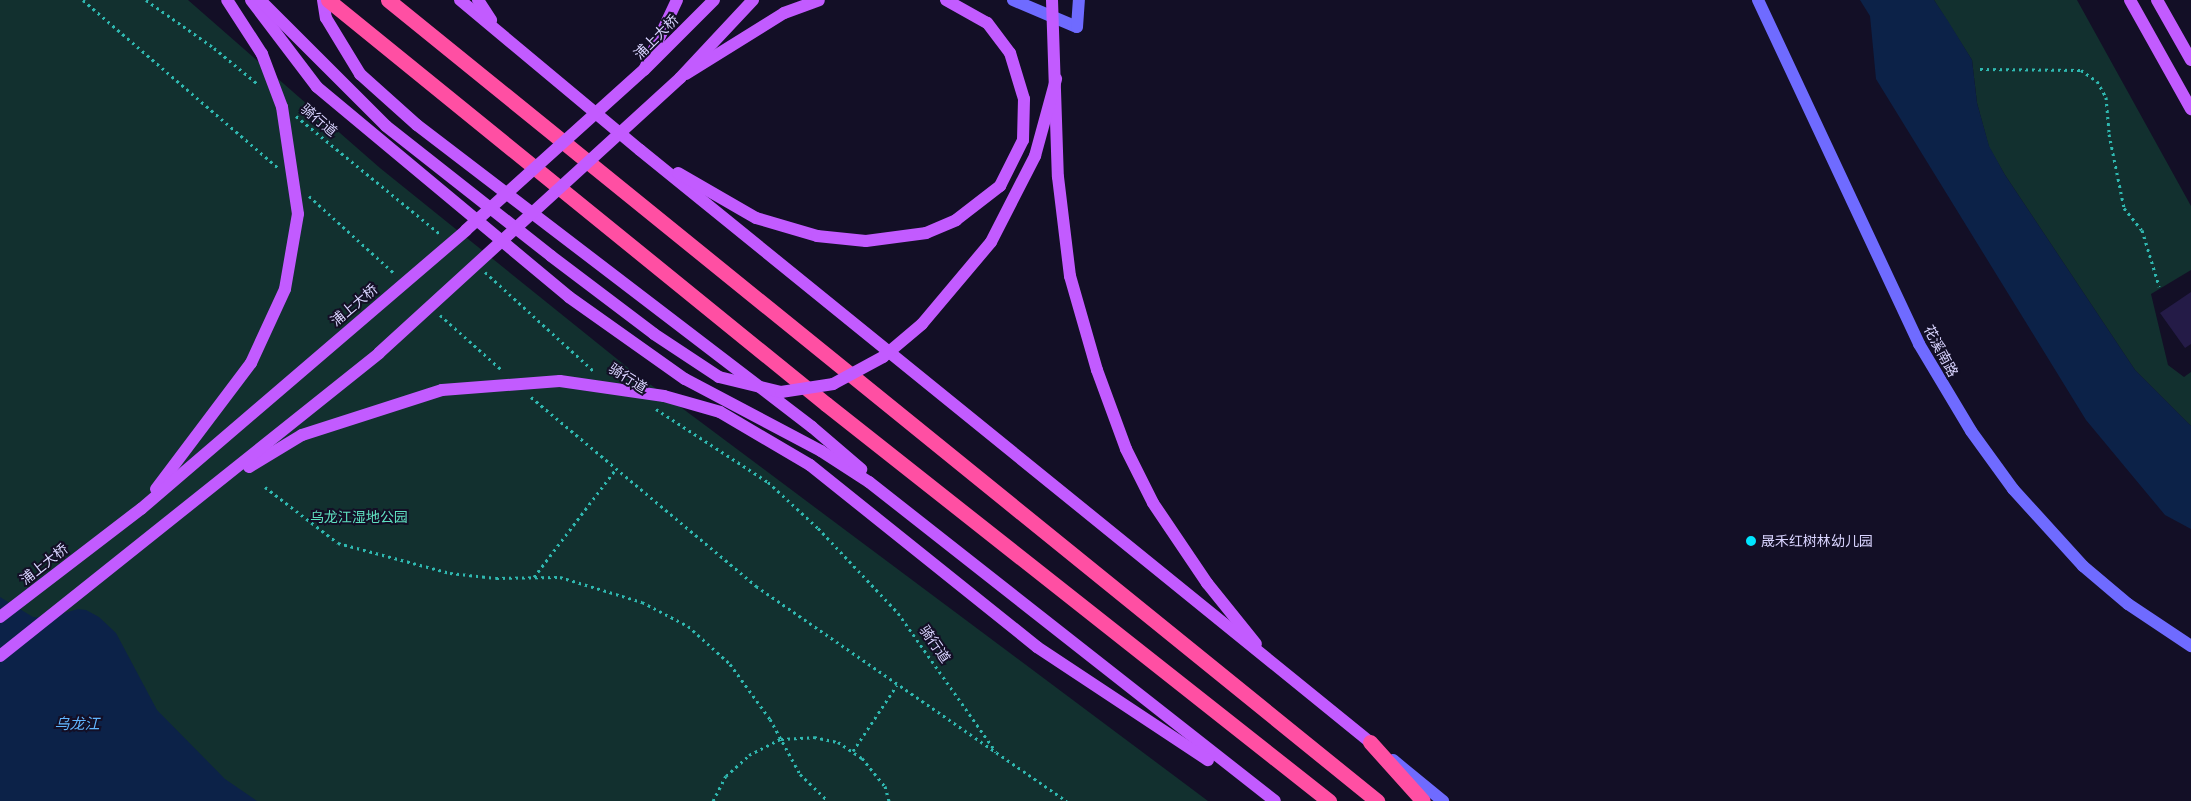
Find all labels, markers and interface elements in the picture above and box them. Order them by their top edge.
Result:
street label: 浦上大桥 [630,11,682,63]
street label: 骑行道 [298,100,340,140]
street label: 浦上大桥 [327,281,381,329]
street label: 花溪南路 [1920,322,1962,380]
street label: 骑行道 [606,360,650,396]
park label: 乌龙江湿地公园 [310,509,408,525]
place label: 晟禾红树林幼儿园 [1761,533,1873,549]
marker: 晟禾红树林幼儿园 [1745,535,1757,547]
street label: 浦上大桥 [17,540,71,588]
street label: 骑行道 [916,622,954,666]
water label: 乌龙江 [55,716,99,734]

